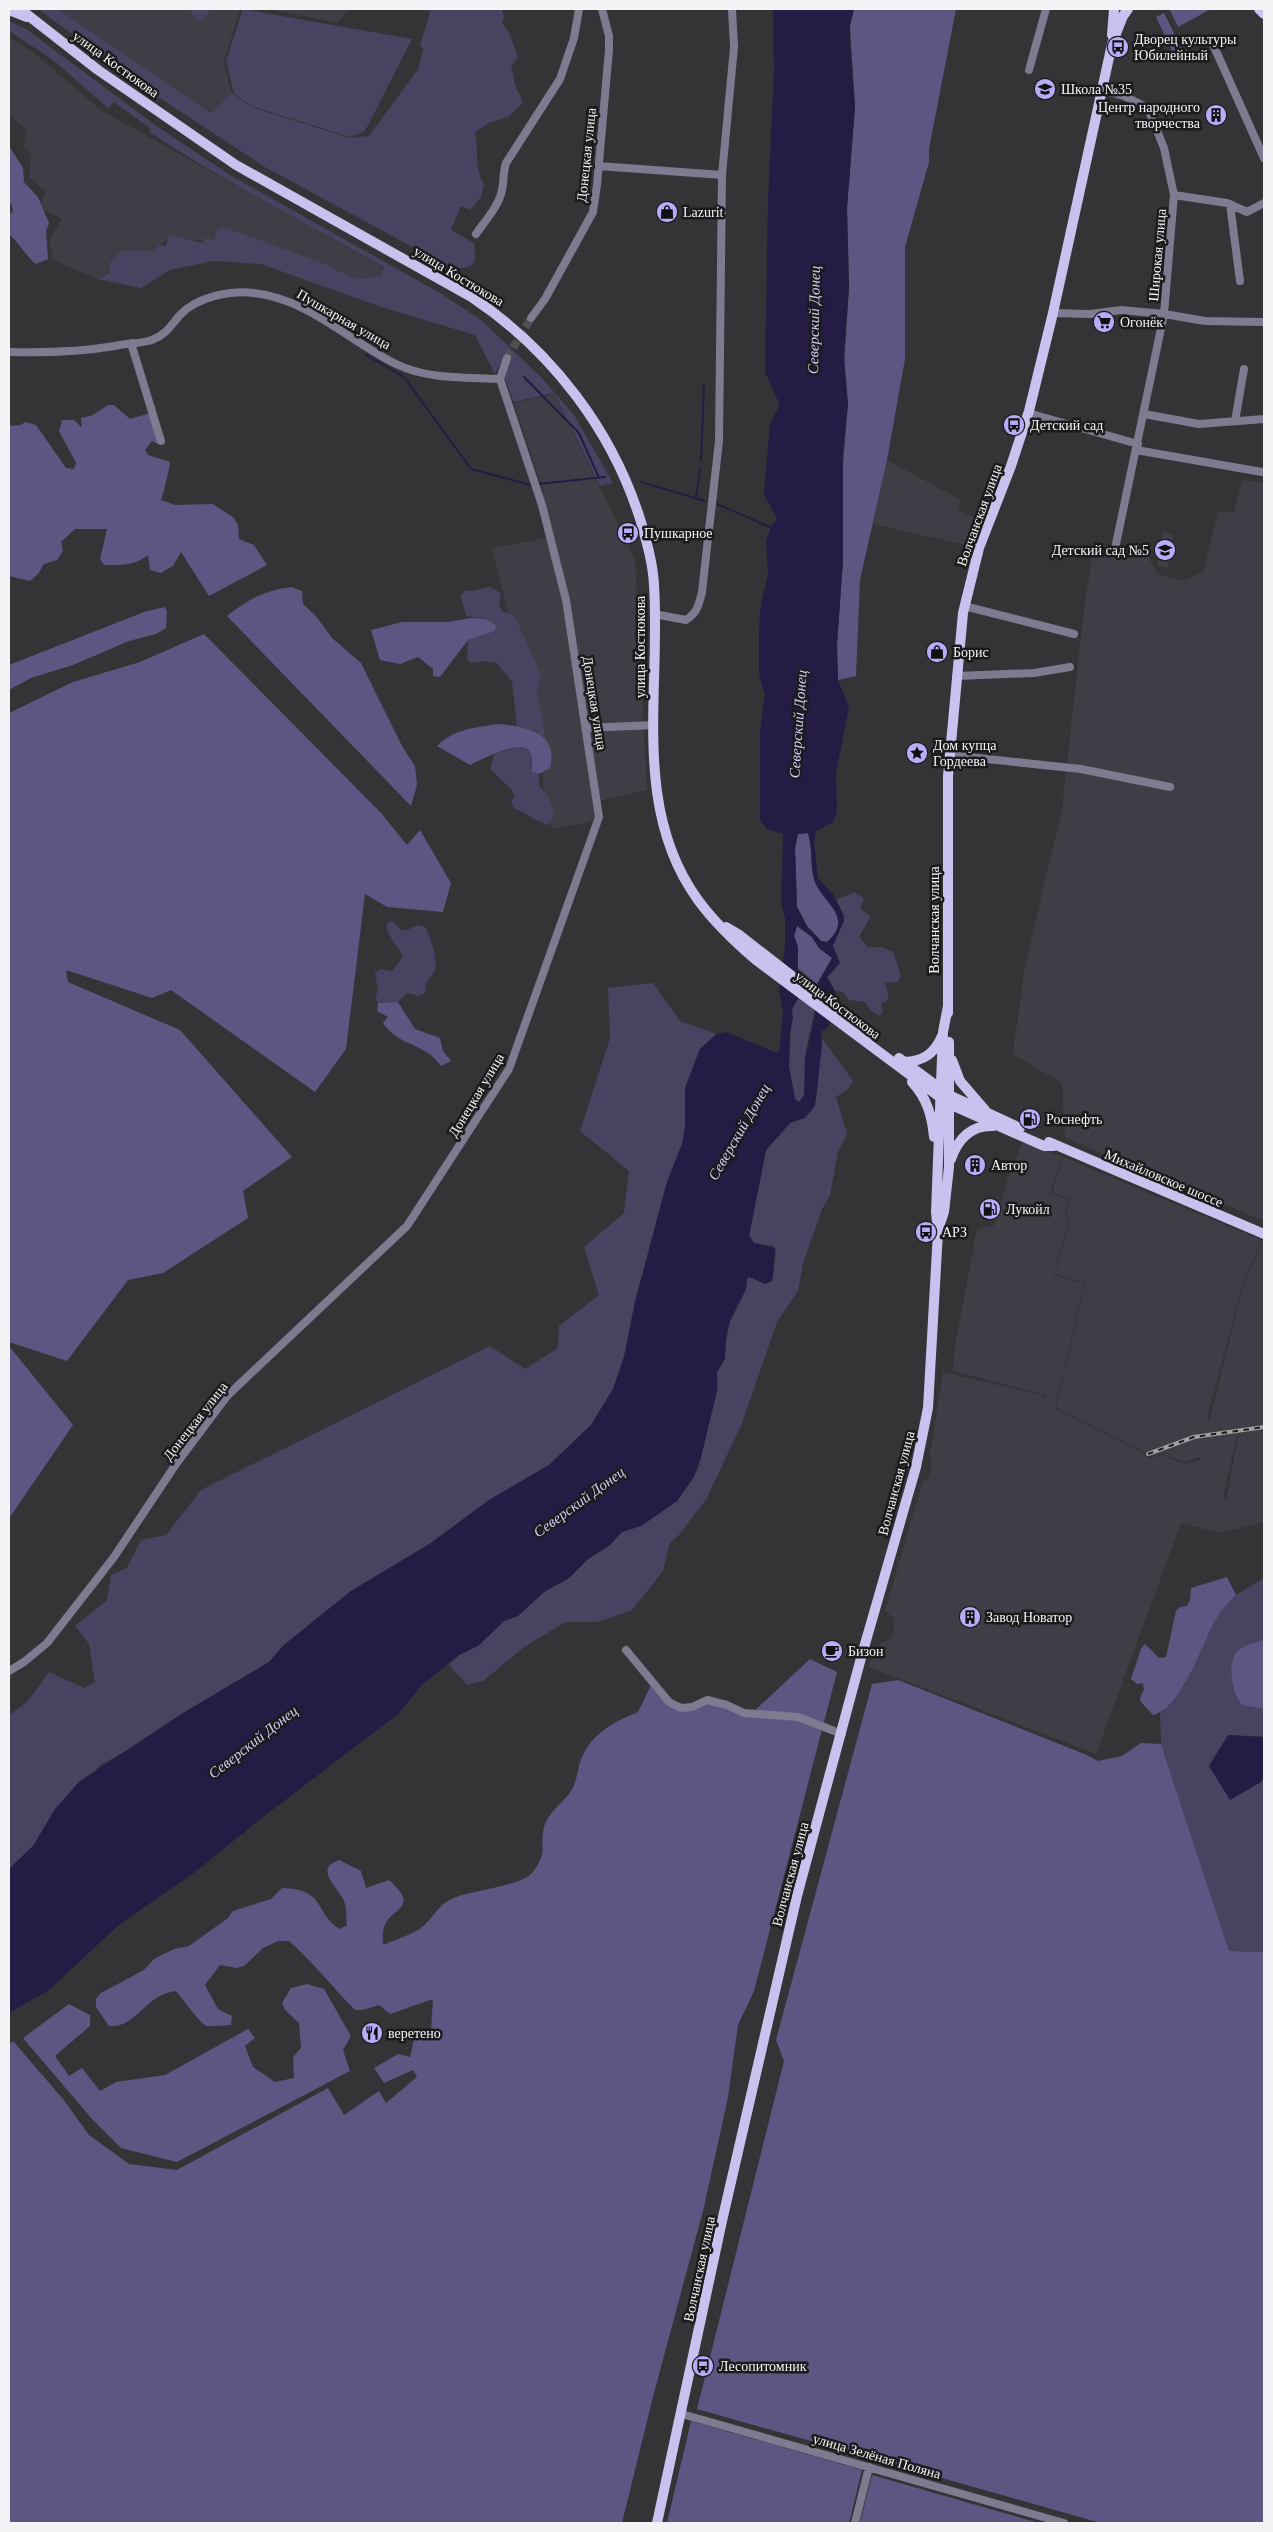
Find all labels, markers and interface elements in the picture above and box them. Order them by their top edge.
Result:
street label: улица Костюкова [70,28,162,101]
place label: Дворец культуры Юбилейный [1134,32,1237,63]
bus stop icon: Дворец культуры Юбилейный [1106,35,1130,59]
school or university icon: Школа №35 [1033,77,1057,101]
place label: Школа №35 [1061,82,1132,97]
place label: Центр народного творчества [1098,100,1201,131]
building icon: Центр народного творчества [1204,103,1228,127]
street label: Донецкая улица [574,106,599,203]
shop icon: Lazurit [655,200,679,224]
place label: Lazurit [683,205,724,220]
street label: Широкая улица [1146,207,1169,302]
street label: улица Костюкова [411,244,507,310]
water label: Северский Донец [805,266,823,374]
street label: Пушкарная улица [294,286,394,353]
supermarket icon: Огонёк [1092,310,1116,334]
place label: Огонёк [1120,315,1163,330]
bus stop icon: Детский сад [1002,413,1026,437]
place label: Детский сад [1030,418,1103,433]
street label: Волчанская улица [954,461,1005,568]
bus stop icon: Пушкарное [616,521,640,545]
place label: Пушкарное [644,526,713,541]
school or university icon: Детский сад №5 [1153,538,1177,562]
place label: Детский сад №5 [1052,543,1149,558]
street label: улица Костюкова [633,595,648,698]
shop icon: Борис [925,640,949,664]
place label: Борис [953,645,989,660]
street label: Донецкая улица [580,655,609,752]
water label: Северский Донец [786,669,810,779]
place label: Дом купца Гордеева [933,738,997,769]
place icon: Дом купца Гордеева [905,741,929,765]
street label: Волчанская улица [927,866,942,974]
street label: улица Костюкова [792,969,884,1043]
street label: Донецкая улица [446,1050,508,1140]
water label: Северский Донец [705,1081,773,1183]
fuel station icon: Роснефть [1018,1107,1042,1131]
place label: Роснефть [1046,1112,1102,1127]
street label: Михайловское шоссе [1102,1147,1225,1210]
building icon: Автор [963,1153,987,1177]
place label: Автор [991,1158,1027,1173]
fuel station icon: Лукойл [978,1197,1002,1221]
place label: Лукойл [1006,1202,1050,1217]
bus stop icon: АРЗ [914,1220,938,1244]
place label: АРЗ [942,1225,967,1240]
street label: Донецкая улица [160,1379,231,1463]
street label: Волчанская улица [875,1429,918,1537]
water label: Северский Донец [530,1464,628,1540]
building icon: Завод Новатор [958,1605,982,1629]
place label: Завод Новатор [986,1610,1072,1625]
cafe icon: Бизон [820,1639,844,1663]
place label: Бизон [848,1644,884,1659]
water label: Северский Донец [205,1702,301,1782]
street label: Волчанская улица [769,1820,812,1928]
restaurant icon: веретено [360,2021,384,2045]
place label: веретено [388,2026,441,2041]
street label: Волчанская улица [681,2214,718,2323]
bus stop icon: Лесопитомник [691,2354,715,2378]
place label: Лесопитомник [719,2359,807,2374]
street label: улица Зелёная Поляна [811,2431,943,2482]

